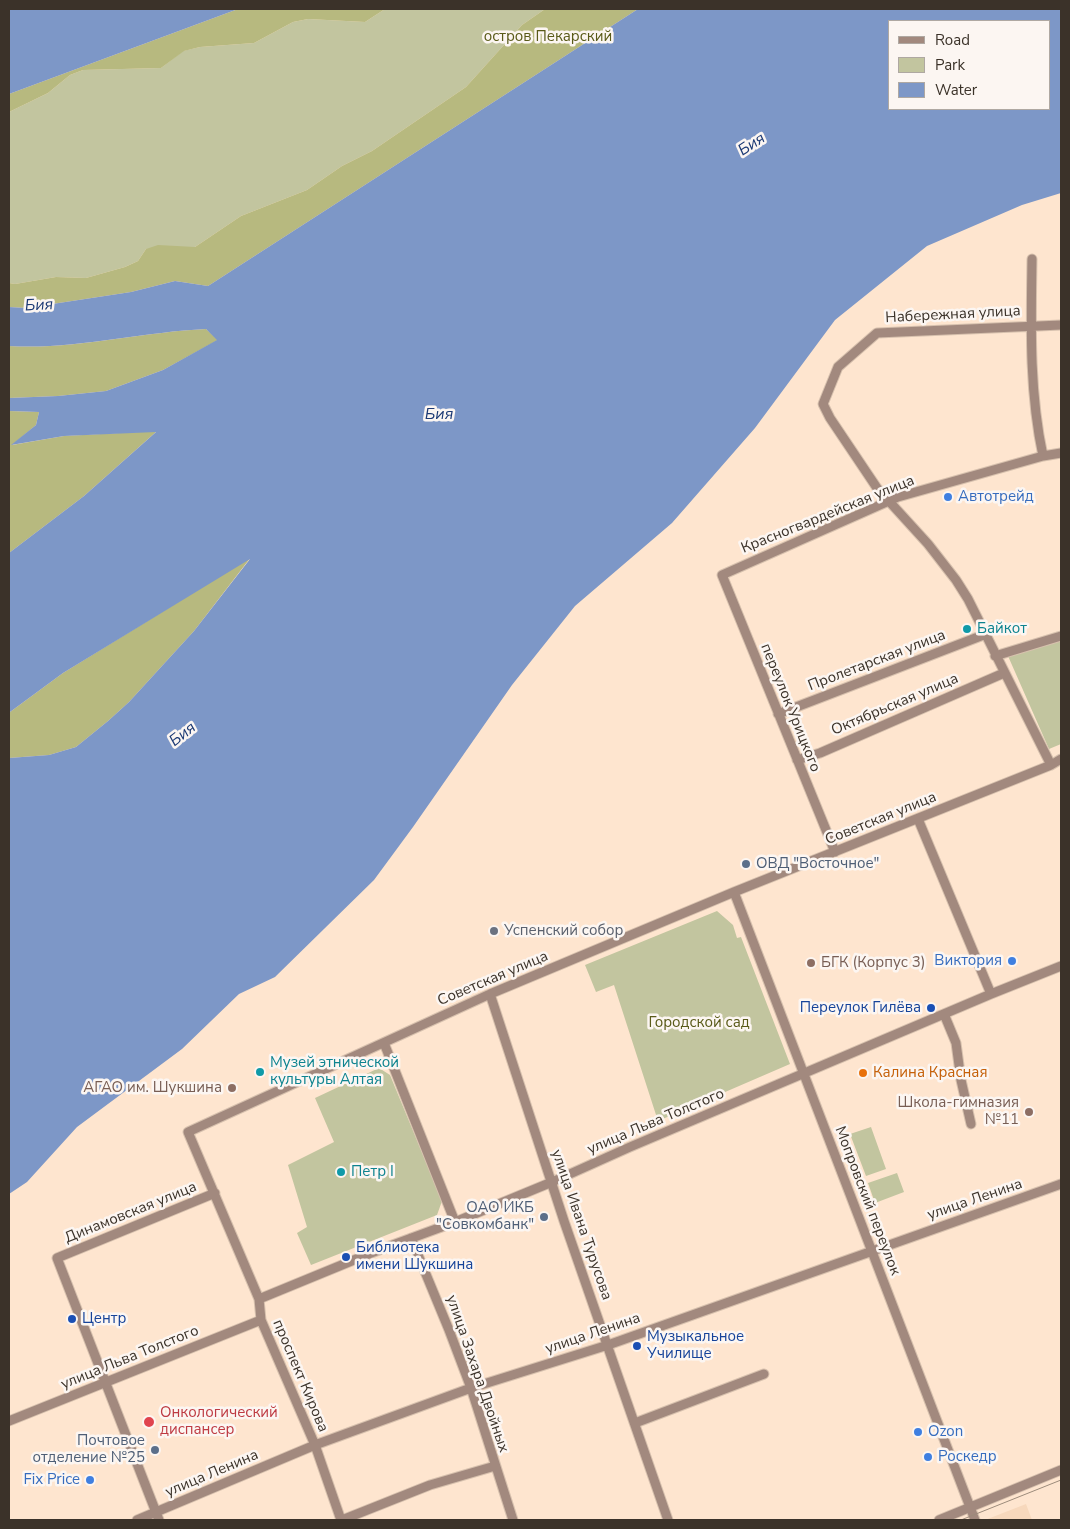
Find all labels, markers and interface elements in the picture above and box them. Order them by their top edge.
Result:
legend [888,20,1050,110]
park label: остров Пекарский [484,28,612,46]
text: Road [935,30,970,50]
text: Park [935,55,965,75]
text: Water [935,80,977,100]
water label: Бия [735,129,769,161]
water label: Бия [24,296,54,316]
street label: Набережная улица [885,302,1021,328]
water label: Бия [425,405,453,425]
street label: Красногвардейская улица [739,472,917,558]
place label: Автотрейд [958,488,1034,506]
marker: Автотрейд [942,491,954,503]
place label: Байкот [977,620,1027,638]
marker: Байкот [961,623,973,635]
street label: Пролетарская улица [806,626,948,696]
street label: переулок Урицкого [756,641,824,775]
street label: Октябрьская улица [829,670,961,740]
water label: Бия [166,719,200,751]
street label: Советская улица [823,789,939,849]
place label: ОВД "Восточное" [756,855,879,873]
marker: ОВД "Восточное" [740,858,752,870]
place label: Успенский собор [504,922,623,940]
marker: Успенский собор [488,925,500,937]
street label: Советская улица [435,948,551,1010]
place label: Виктория [934,952,1002,970]
place label: БГК (Корпус 3) [821,954,925,972]
marker: Виктория [1006,955,1018,967]
marker: БГК (Корпус 3) [805,957,817,969]
place label: Переулок Гилёва [800,999,921,1017]
marker: Переулок Гилёва [925,1002,937,1014]
park label: Городской сад [648,1014,750,1032]
place label: Музей этнической культуры Алтая [270,1054,399,1089]
place label: Калина Красная [873,1064,987,1082]
marker: Музей этнической культуры Алтая [254,1066,266,1078]
marker: Калина Красная [857,1067,869,1079]
place label: АГАО им. Шукшина [83,1079,222,1097]
marker: АГАО им. Шукшина [226,1082,238,1094]
street label: улица Льва Толстого [585,1085,727,1159]
place label: Школа-гимназия №11 [898,1094,1019,1129]
marker: Школа-гимназия №11 [1023,1106,1035,1118]
street label: Мопровский переулок [830,1124,904,1278]
street label: улица Ивана Турусова [547,1147,615,1303]
place label: Петр I [351,1163,394,1181]
marker: Петр I [335,1166,347,1178]
street label: улица Ленина [925,1175,1025,1225]
street label: Динамовская улица [62,1178,200,1248]
place label: ОАО ИКБ "Совкомбанк" [436,1199,534,1234]
marker: ОАО ИКБ "Совкомбанк" [538,1211,550,1223]
place label: Библиотека имени Шукшина [356,1239,473,1274]
marker: Библиотека имени Шукшина [340,1251,352,1263]
street label: улица Захара Двойных [442,1293,512,1455]
street label: улица Ленина [543,1309,643,1359]
place label: Центр [82,1310,126,1328]
marker: Центр [66,1313,78,1325]
street label: проспект Кирова [268,1317,332,1435]
street label: улица Льва Толстого [58,1322,202,1394]
place label: Музыкальное Училище [647,1328,744,1363]
marker: Музыкальное Училище [631,1340,643,1352]
place label: Онкологический диспансер [160,1404,278,1439]
marker: Онкологический диспансер [142,1415,156,1429]
place label: Ozon [928,1423,963,1441]
marker: Ozon [912,1426,924,1438]
place label: Почтовое отделение №25 [32,1432,145,1467]
marker: Почтовое отделение №25 [149,1444,161,1456]
street label: улица Ленина [163,1446,261,1502]
place label: Роскедр [938,1448,997,1466]
marker: Роскедр [922,1451,934,1463]
place label: Fix Price [24,1471,80,1489]
marker: Fix Price [84,1474,96,1486]

